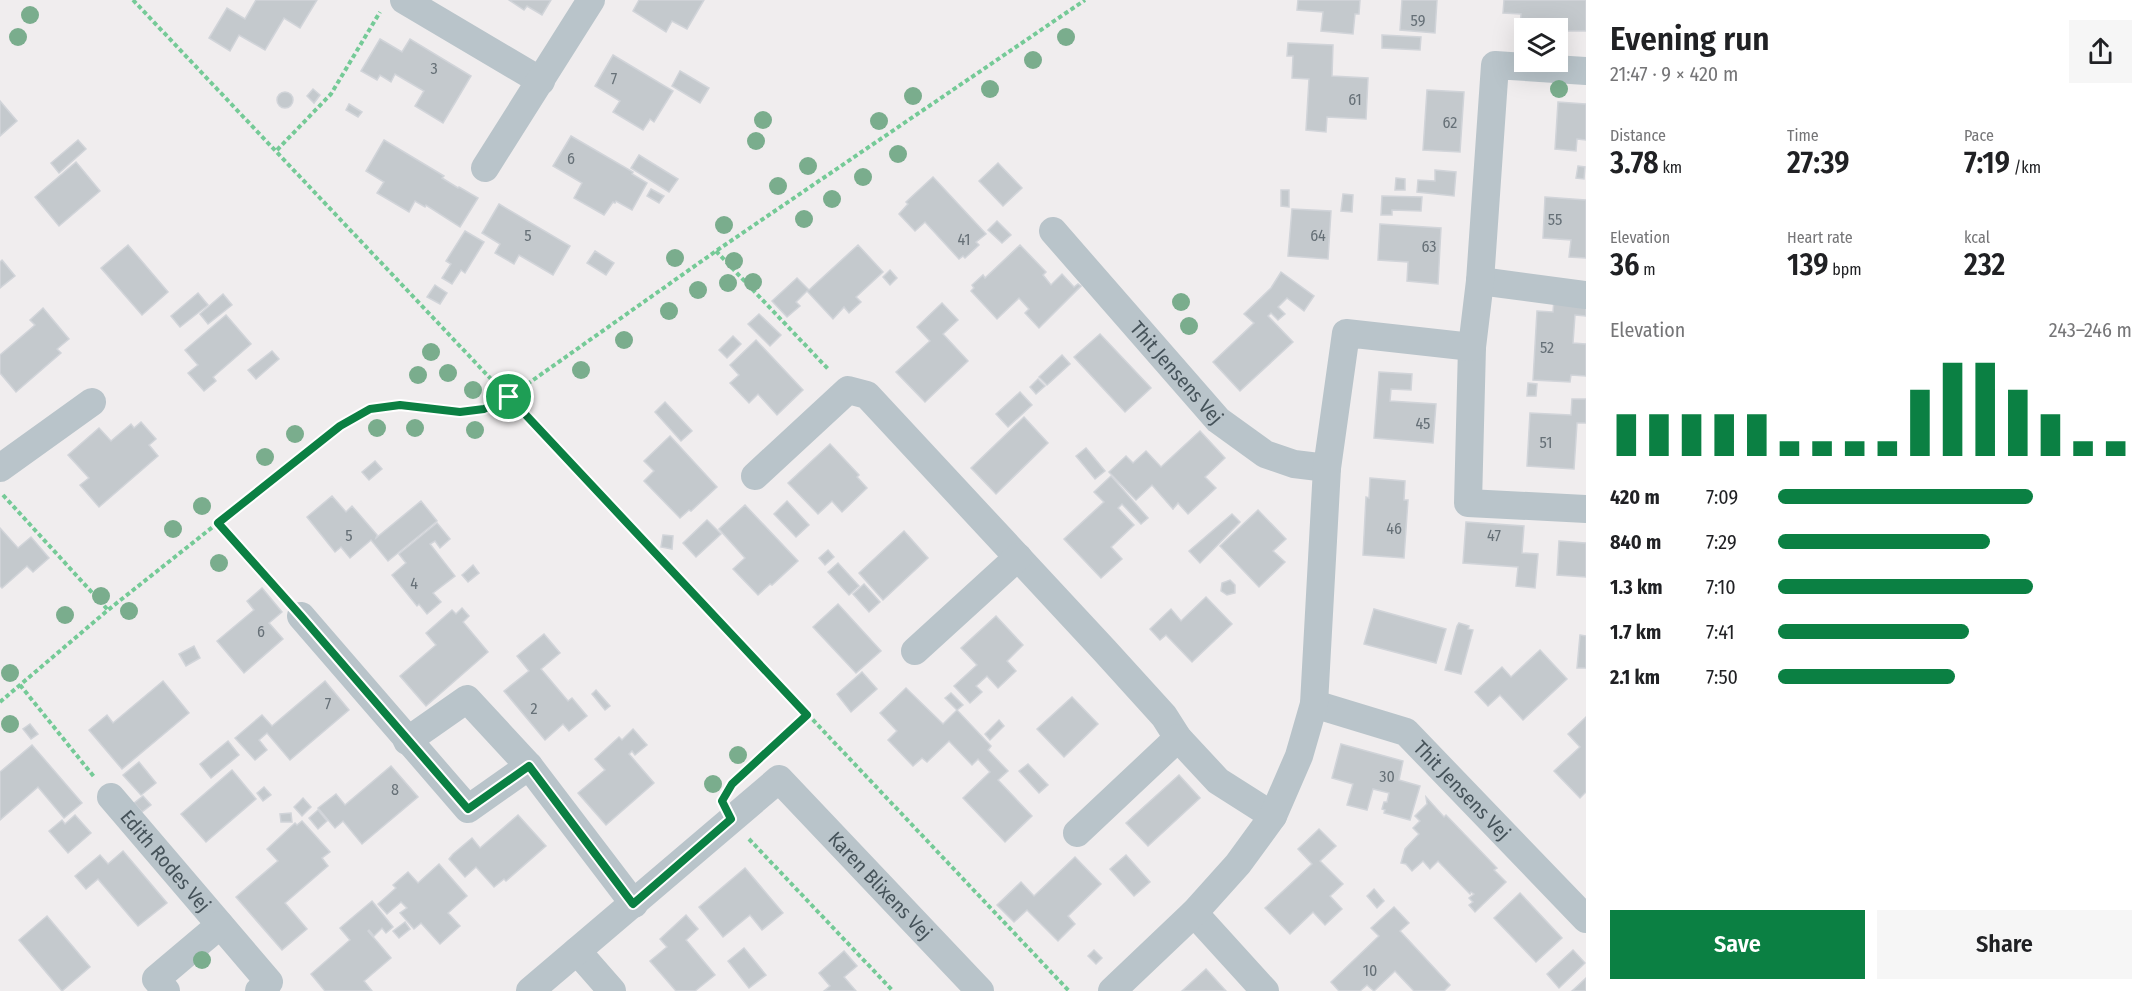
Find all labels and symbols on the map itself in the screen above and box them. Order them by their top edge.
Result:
house number: 59 [1411,11,1426,30]
house number: 3 [430,59,438,78]
house number: 7 [611,69,618,88]
house number: 61 [1348,90,1362,109]
house number: 62 [1443,113,1457,132]
house number: 6 [567,149,575,168]
house number: 55 [1548,210,1562,229]
house number: 5 [524,226,532,245]
house number: 64 [1310,226,1326,245]
house number: 41 [957,230,971,249]
house number: 63 [1421,237,1437,256]
street label: Thit Jensens Vej [1125,316,1228,429]
house number: 52 [1540,338,1554,357]
pin [483,371,534,422]
house number: 45 [1416,414,1430,433]
house number: 51 [1540,433,1552,452]
house number: 46 [1386,519,1402,538]
house number: 5 [345,526,353,545]
house number: 47 [1487,526,1501,545]
house number: 4 [410,574,418,593]
house number: 6 [257,622,265,641]
house number: 7 [325,694,332,713]
house number: 2 [530,699,538,718]
street label: Thit Jensens Vej [1409,735,1515,845]
house number: 30 [1379,767,1395,786]
house number: 8 [391,780,399,799]
street label: Edith Rodes Vej [115,805,216,917]
street label: Karen Blixens Vej [823,827,937,945]
house number: 10 [1363,961,1377,980]

